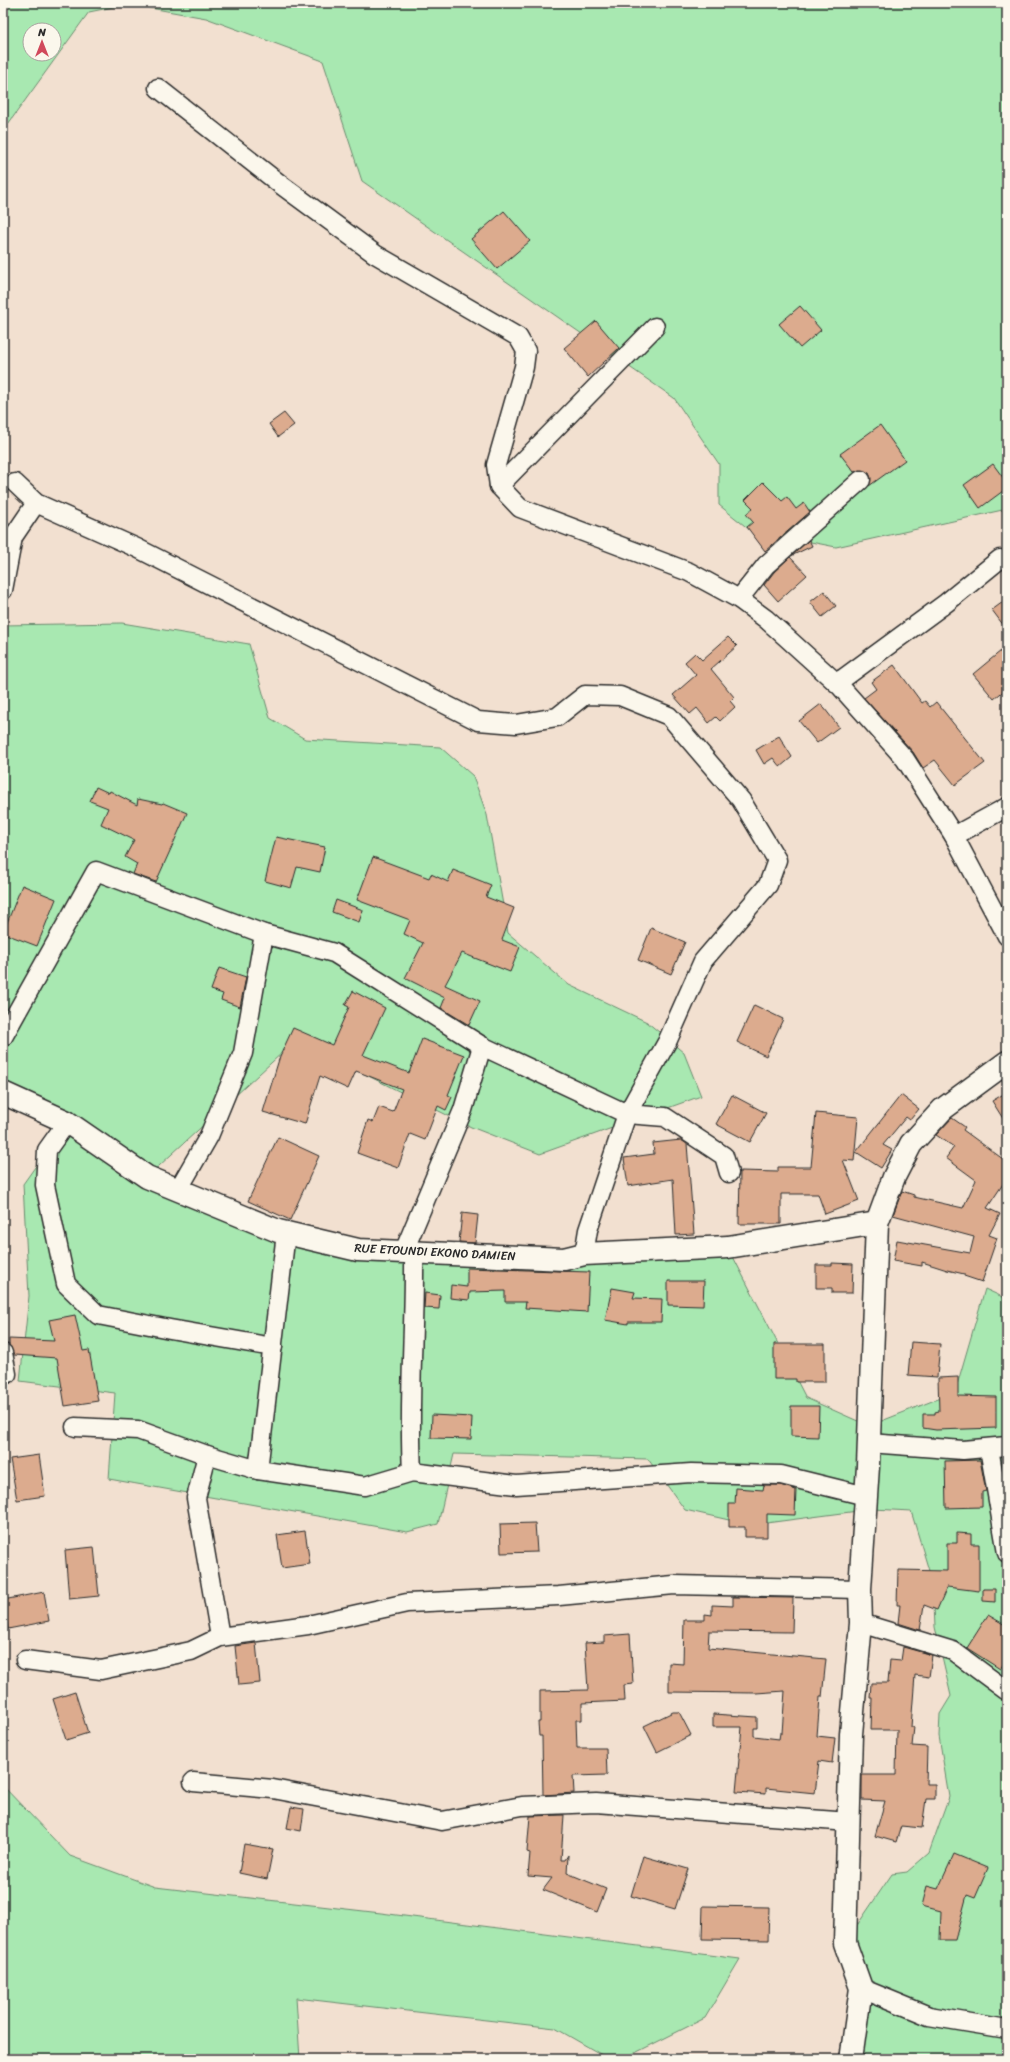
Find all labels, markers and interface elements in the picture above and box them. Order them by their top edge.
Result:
north arrow [22,22,62,62]
text: N [37,23,46,42]
street label: RUE ETOUNDI EKONO DAMIEN [354,1237,517,1267]

